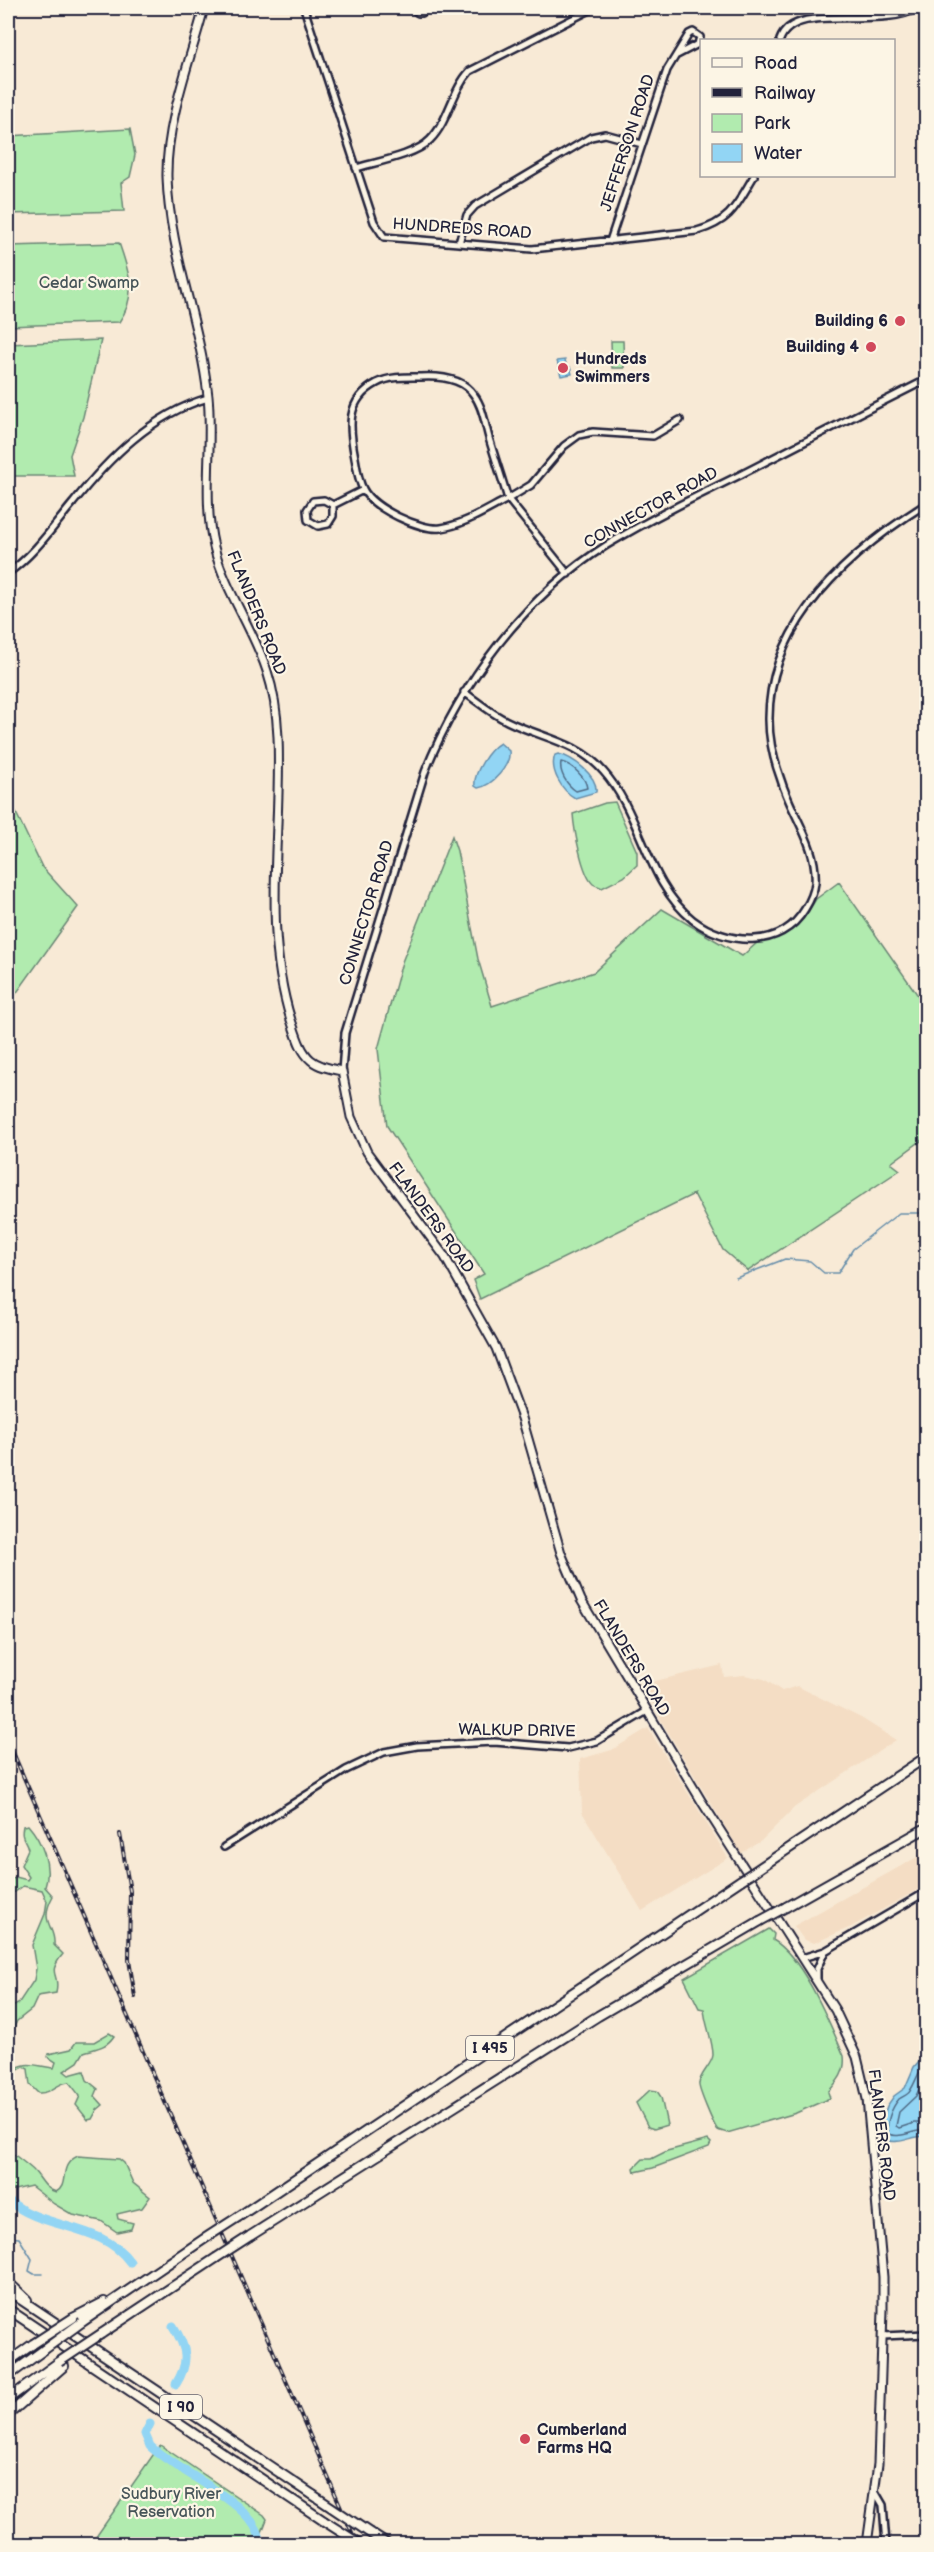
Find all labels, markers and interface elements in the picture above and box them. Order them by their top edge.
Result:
legend [700,39,895,177]
text: Road [754,53,798,74]
street label: JEFFERSON ROAD [597,72,659,214]
text: Railway [754,83,816,104]
text: Park [754,113,790,134]
text: Water [754,143,802,164]
street label: HUNDREDS ROAD [392,215,532,243]
park label: Cedar Swamp [39,274,139,293]
place label: Building 6 [815,312,888,331]
marker: Building 6 [893,314,907,328]
place label: Building 4 [786,338,860,357]
marker: Building 4 [864,340,878,354]
place label: Hundreds Swimmers [575,350,650,387]
marker: Hundreds Swimmers [556,361,570,375]
street label: CONNECTOR ROAD [581,463,721,553]
street label: FLANDERS ROAD [222,548,290,678]
street label: CONNECTOR ROAD [336,838,398,988]
street label: FLANDERS ROAD [384,1159,478,1277]
street label: FLANDERS ROAD [589,1596,673,1720]
street label: WALKUP DRIVE [458,1720,576,1742]
road number: I 495 [466,2036,514,2060]
street label: FLANDERS ROAD [863,2068,899,2202]
road number: I 90 [160,2395,202,2419]
place label: Cumberland Farms HQ [537,2421,627,2458]
marker: Cumberland Farms HQ [518,2432,532,2446]
park label: Sudbury River Reservation [121,2485,221,2522]

